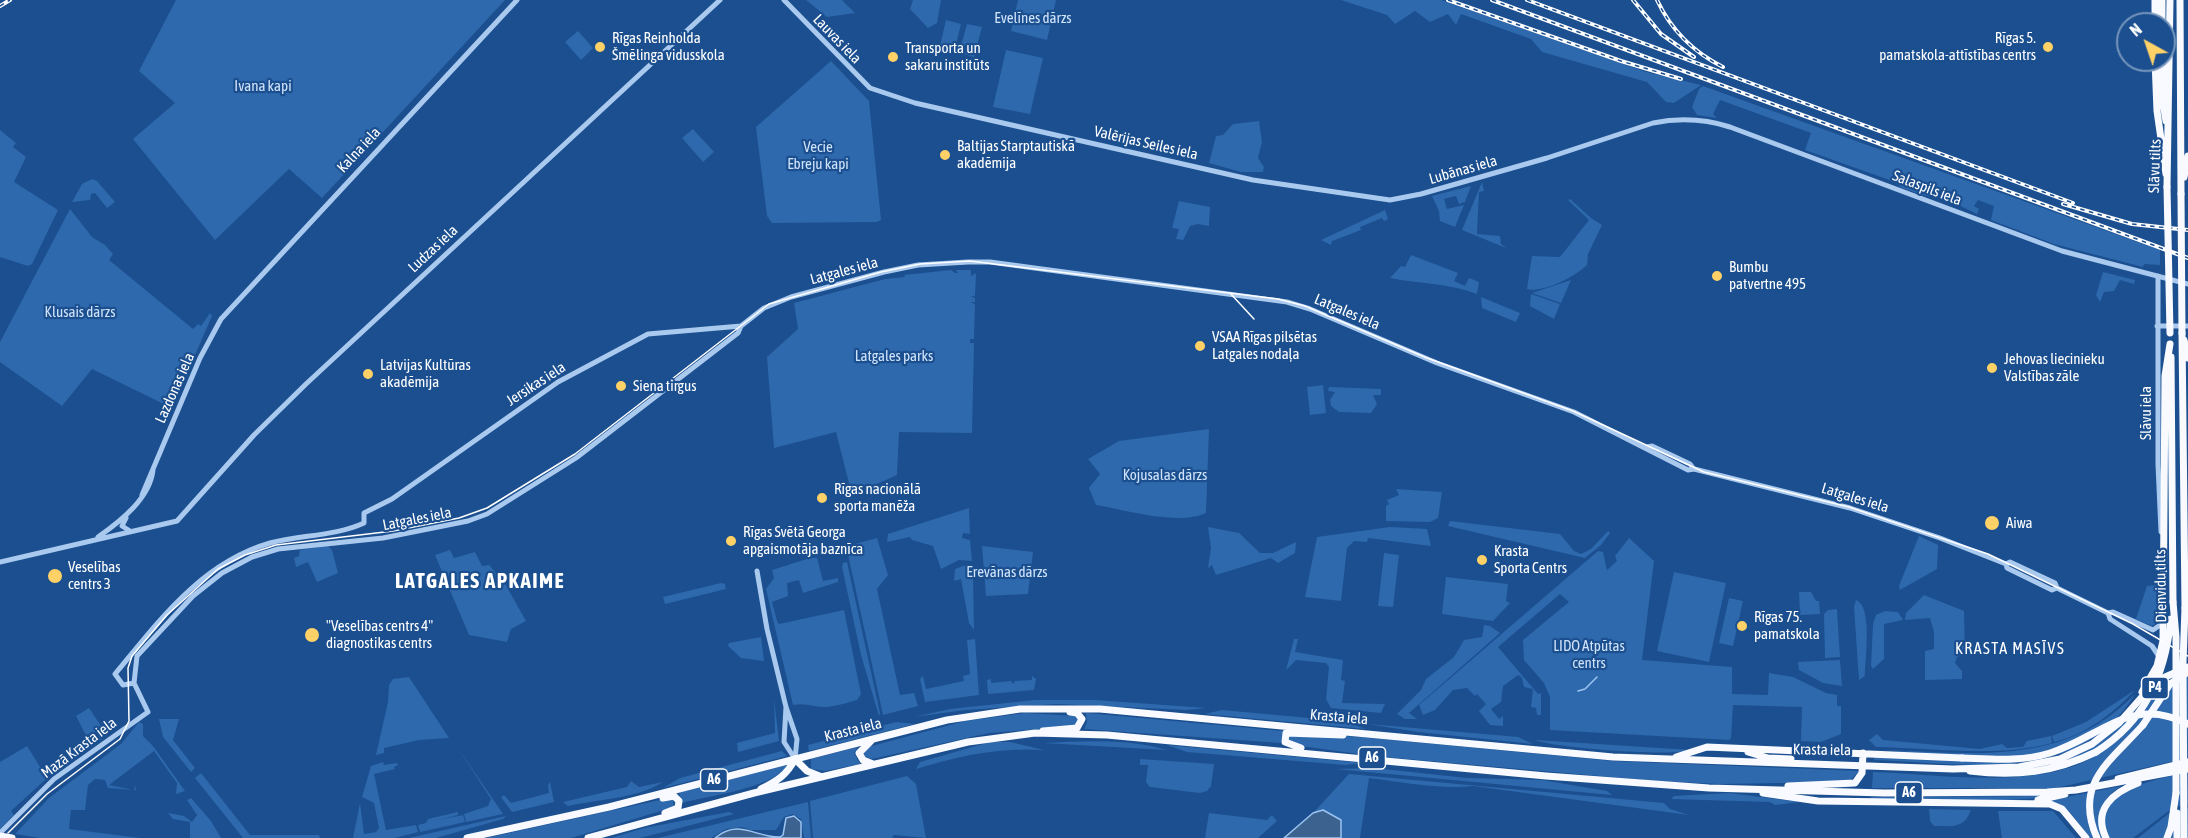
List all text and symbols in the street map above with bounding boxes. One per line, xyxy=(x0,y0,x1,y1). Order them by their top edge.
park label: Evelīnes dārzs xyxy=(994,9,1072,27)
street label: Lauvas iela xyxy=(809,11,865,67)
north arrow xyxy=(2116,12,2176,72)
text: N xyxy=(2126,20,2145,40)
place label: Rīgas Reinholda Šmēlinga vidusskola xyxy=(612,29,725,64)
place label: Rīgas 5. pamatskola-attīstības centrs xyxy=(1879,29,2036,64)
place label: Transporta un sakaru institūts xyxy=(905,39,990,74)
marker: Rīgas Reinholda Šmēlinga vidusskola xyxy=(593,40,607,54)
marker: Rīgas 5. pamatskola-attīstības centrs xyxy=(2041,40,2055,54)
marker: Transporta un sakaru institūts xyxy=(886,50,900,64)
park label: Ivana kapi xyxy=(234,77,292,95)
street label: Valērijas Seiles iela xyxy=(1092,122,1200,164)
street label: Kalna iela xyxy=(333,124,385,176)
place label: Baltijas Starptautiskā akadēmija xyxy=(957,137,1075,172)
park label: Vecie Ebreju kapi xyxy=(787,138,849,173)
street label: Slāvu tilts xyxy=(2145,139,2165,193)
marker: Baltijas Starptautiskā akadēmija xyxy=(938,148,952,162)
street label: Lubānas iela xyxy=(1427,152,1499,188)
street label: Salaspils iela xyxy=(1890,167,1964,209)
street label: Ludzas iela xyxy=(405,222,461,276)
street label: Latgales iela xyxy=(808,253,880,289)
place label: Bumbu patvertne 495 xyxy=(1729,258,1806,293)
marker: Bumbu patvertne 495 xyxy=(1710,269,1724,283)
street label: Latgales iela xyxy=(1312,290,1382,334)
park label: Klusais dārzs xyxy=(45,303,115,321)
place label: VSAA Rīgas pilsētas Latgales nodaļa xyxy=(1212,328,1317,363)
marker: VSAA Rīgas pilsētas Latgales nodaļa xyxy=(1193,339,1207,353)
park label: Latgales parks xyxy=(855,347,933,365)
street label: Lazdonas iela xyxy=(152,350,198,426)
place label: Jehovas liecinieku Valstības zāle xyxy=(2004,350,2105,385)
place label: Latvijas Kultūras akadēmija xyxy=(380,356,471,391)
street label: Jersikas iela xyxy=(503,358,569,410)
marker: Jehovas liecinieku Valstības zāle xyxy=(1985,361,1999,375)
marker: Latvijas Kultūras akadēmija xyxy=(361,367,375,381)
place label: Siena tirgus xyxy=(633,377,697,395)
marker: Siena tirgus xyxy=(614,379,628,393)
street label: Slāvu iela xyxy=(2137,386,2155,440)
park label: Kojusalas dārzs xyxy=(1123,466,1207,484)
street label: Latgales iela xyxy=(1819,479,1891,517)
place label: Rīgas nacionālā sporta manēža xyxy=(834,480,921,515)
marker: Rīgas nacionālā sporta manēža xyxy=(815,491,829,505)
street label: Latgales iela xyxy=(381,504,453,534)
marker: Aiwa xyxy=(1983,514,2001,532)
place label: Aiwa xyxy=(2006,514,2033,532)
place label: Rīgas Svētā Georga apgaismotāja baznīca xyxy=(743,523,863,558)
marker: Rīgas Svētā Georga apgaismotāja baznīca xyxy=(724,534,738,548)
place label: Krasta Sporta Centrs xyxy=(1494,542,1567,577)
street label: Dienvidu tilts xyxy=(2151,549,2171,623)
marker: Krasta Sporta Centrs xyxy=(1475,553,1489,567)
place label: Veselības centrs 3 xyxy=(68,558,121,593)
park label: Erevānas dārzs xyxy=(966,563,1048,581)
marker: Veselības centrs 3 xyxy=(46,567,64,585)
district label: LATGALES APKAIME xyxy=(395,568,565,594)
place label: Rīgas 75. pamatskola xyxy=(1754,608,1820,643)
place label: "Veselības centrs 4" diagnostikas centrs xyxy=(326,617,433,652)
marker: Rīgas 75. pamatskola xyxy=(1735,619,1749,633)
marker: "Veselības centrs 4" diagnostikas centrs xyxy=(303,626,321,644)
park label: LIDO Atpūtas centrs xyxy=(1553,637,1625,672)
district label: KRASTA MASĪVS xyxy=(1955,639,2065,659)
road number: P4 xyxy=(2142,677,2168,699)
street label: Krasta iela xyxy=(1309,705,1369,729)
street label: Mazā Krasta iela xyxy=(38,714,120,782)
street label: Krasta iela xyxy=(823,714,883,746)
street label: Krasta iela xyxy=(1793,740,1851,760)
road number: A6 xyxy=(1358,747,1386,769)
road number: A6 xyxy=(700,769,728,791)
road number: A6 xyxy=(1896,782,1922,804)

